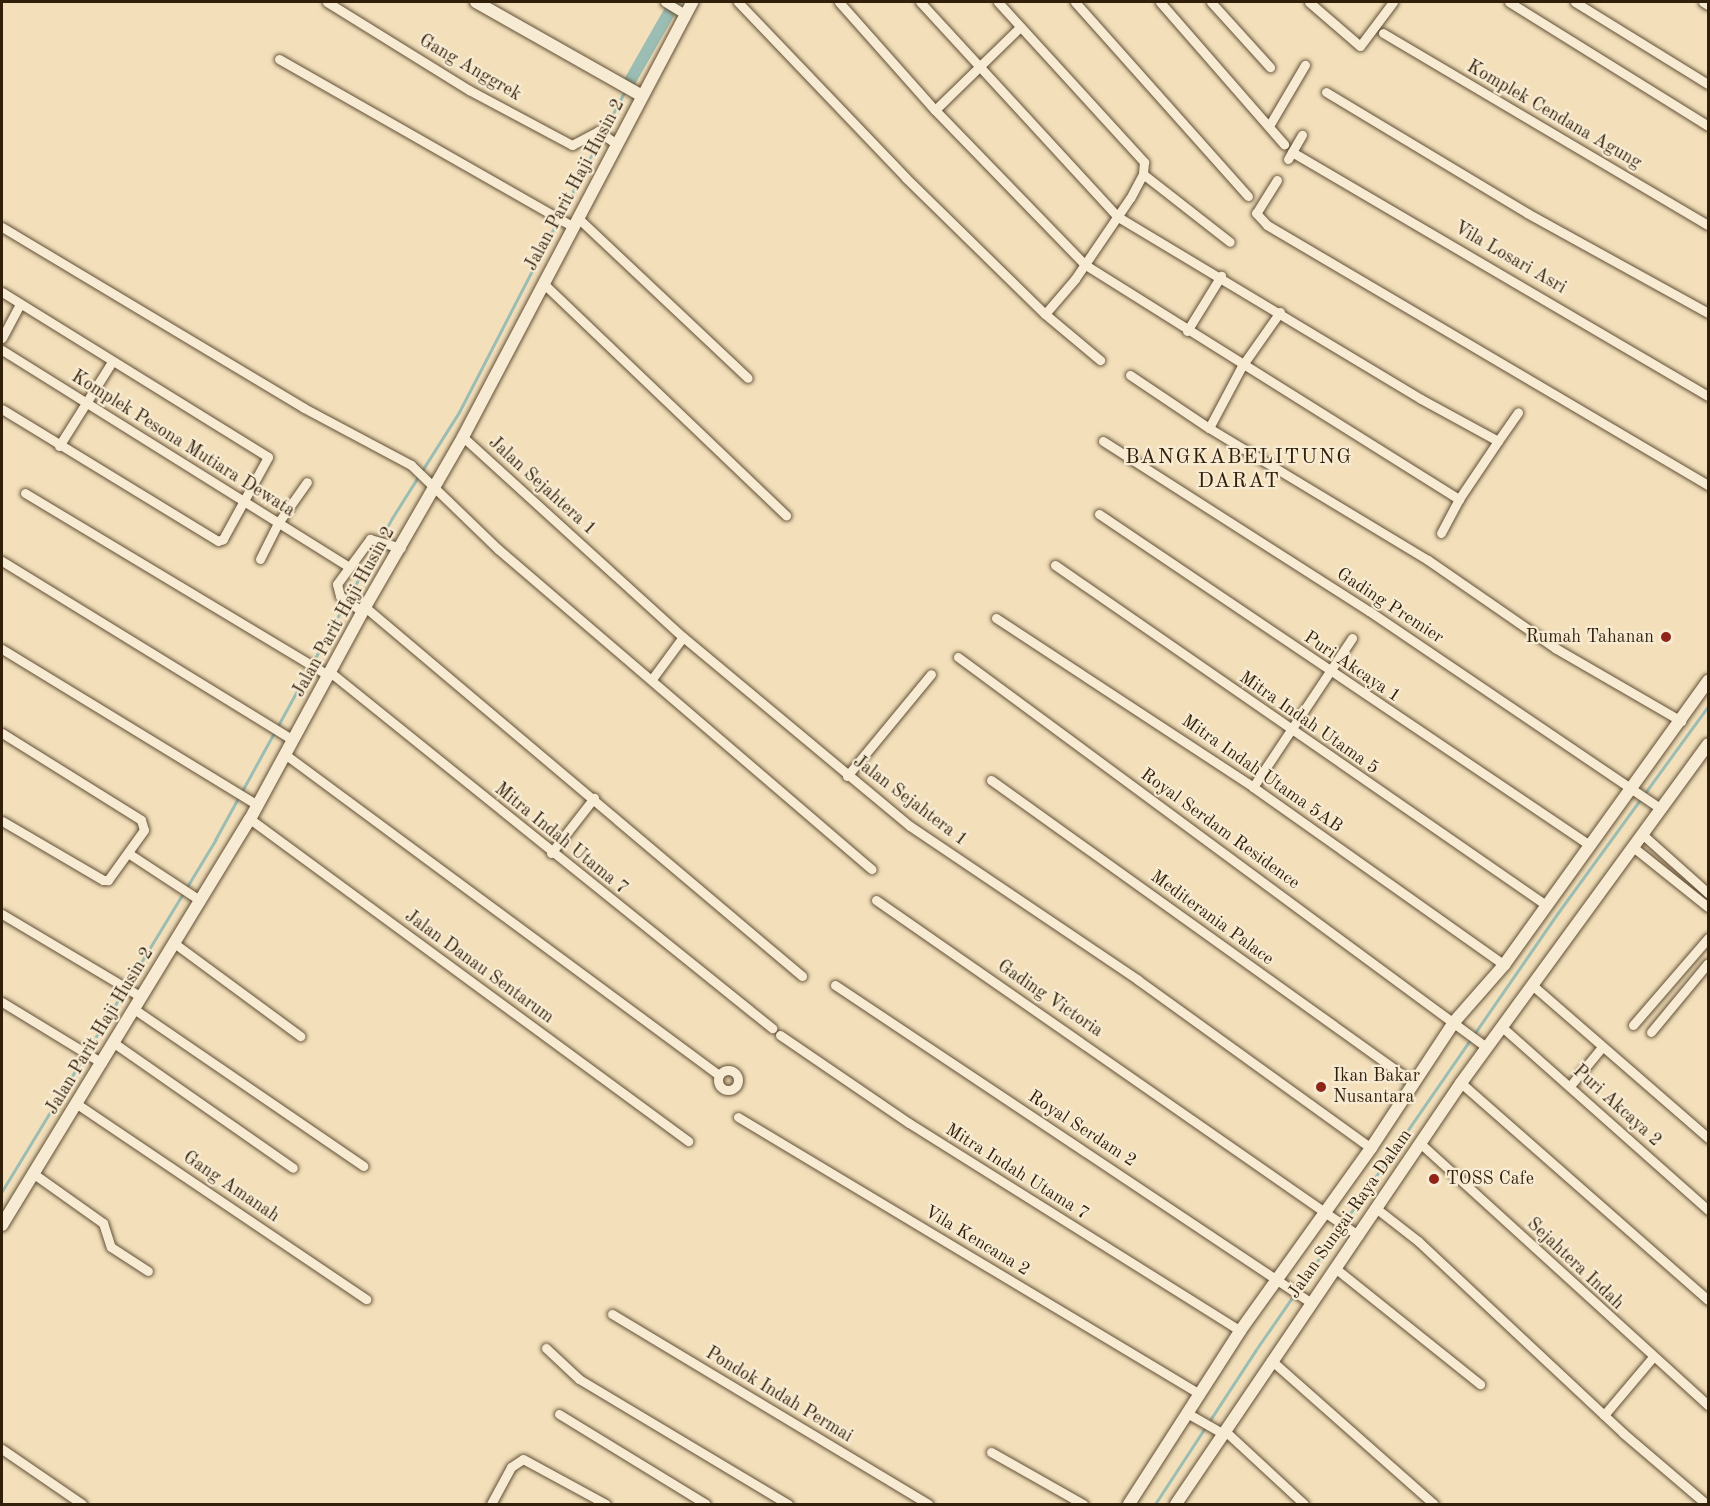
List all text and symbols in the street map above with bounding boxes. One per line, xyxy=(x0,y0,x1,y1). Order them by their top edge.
street label: Gang Anggrek xyxy=(415,30,525,106)
street label: Komplek Cendana Agung xyxy=(1463,56,1645,174)
street label: Jalan Parit Haji Husin 2 xyxy=(521,95,629,275)
street label: Vila Losari Asri xyxy=(1450,217,1570,299)
street label: Komplek Pesona Mutiara Dewata xyxy=(67,366,299,522)
street label: Jalan Sejahtera 1 xyxy=(484,432,600,540)
district label: BANGKABELITUNG DARAT xyxy=(1125,445,1353,495)
street label: Jalan Parit Haji Husin 2 xyxy=(288,523,400,701)
street label: Gading Premier xyxy=(1332,563,1448,649)
place label: Rumah Tahanan xyxy=(1526,626,1654,648)
street label: Puri Akcaya 1 xyxy=(1300,627,1404,707)
marker: Rumah Tahanan xyxy=(1659,630,1673,644)
street label: Mitra Indah Utama 5 xyxy=(1235,667,1383,779)
street label: Mitra Indah Utama 5AB xyxy=(1177,710,1347,838)
street label: Jalan Sejahtera 1 xyxy=(849,751,971,851)
street label: Royal Serdam Residence xyxy=(1136,764,1304,894)
street label: Mitra Indah Utama 7 xyxy=(490,779,632,899)
street label: Mediterania Palace xyxy=(1146,866,1278,970)
street label: Jalan Danau Sentarum xyxy=(400,906,558,1028)
street label: Jalan Parit Haji Husin 2 xyxy=(41,943,159,1119)
street label: Gading Victoria xyxy=(993,956,1107,1042)
street label: Puri Akcaya 2 xyxy=(1568,1060,1666,1152)
place label: Ikan Bakar Nusantara xyxy=(1333,1066,1420,1108)
marker: Ikan Bakar Nusantara xyxy=(1314,1080,1328,1094)
street label: Royal Serdam 2 xyxy=(1024,1086,1140,1172)
street label: Mitra Indah Utama 7 xyxy=(941,1119,1093,1225)
street label: Jalan Sungai Raya Dalam xyxy=(1283,1125,1417,1303)
street label: Gang Amanah xyxy=(179,1147,283,1227)
place label: TOSS Cafe xyxy=(1446,1168,1534,1190)
marker: TOSS Cafe xyxy=(1427,1172,1441,1186)
street label: Vila Kencana 2 xyxy=(920,1201,1034,1281)
street label: Sejahtera Indah xyxy=(1522,1214,1628,1314)
street label: Pondok Indah Permai xyxy=(702,1343,856,1447)

